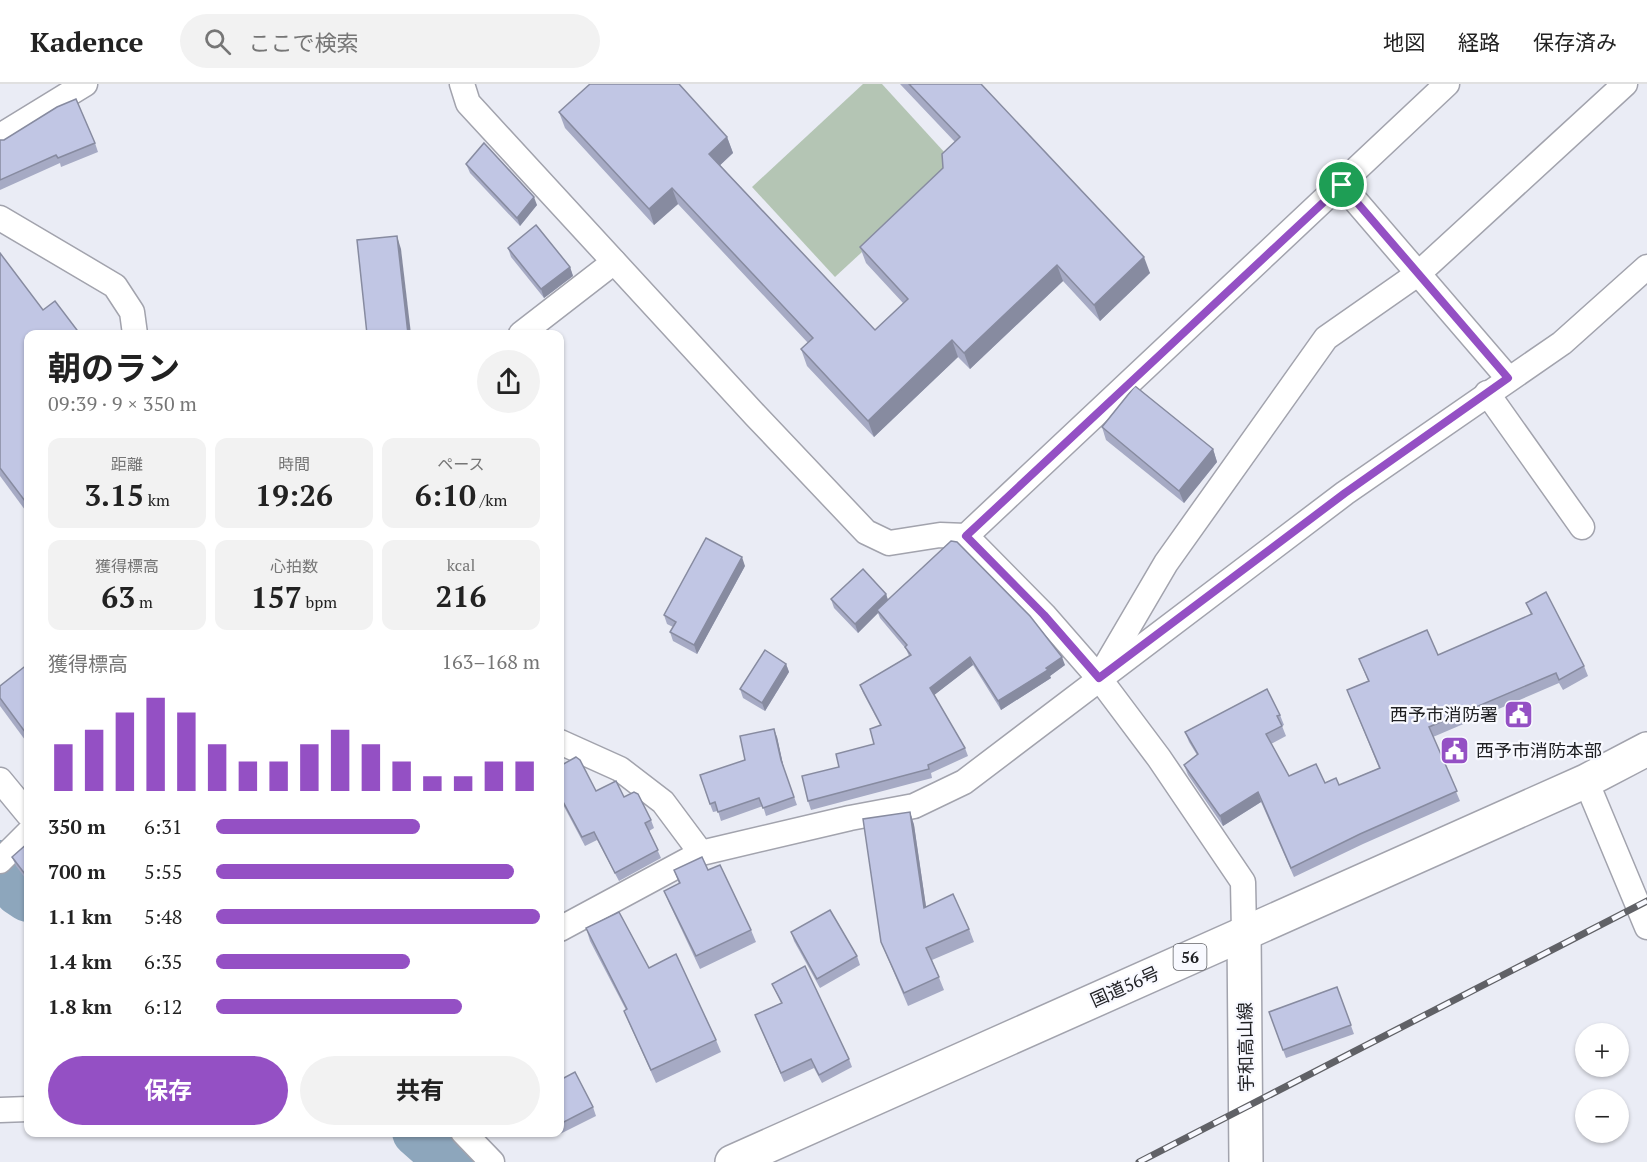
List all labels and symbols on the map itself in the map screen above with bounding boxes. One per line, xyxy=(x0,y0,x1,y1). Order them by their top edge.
pin xyxy=(1316,159,1367,210)
public building icon: 西予市消防署 xyxy=(1503,699,1535,731)
place label: 西予市消防署 xyxy=(1390,702,1498,726)
public building icon: 西予市消防本部 xyxy=(1439,735,1471,767)
place label: 西予市消防本部 xyxy=(1476,738,1602,762)
road number: 56 xyxy=(1174,944,1206,970)
street label: 国道56号 xyxy=(1086,960,1163,1012)
street label: 宇和高山線 xyxy=(1232,1002,1258,1092)

